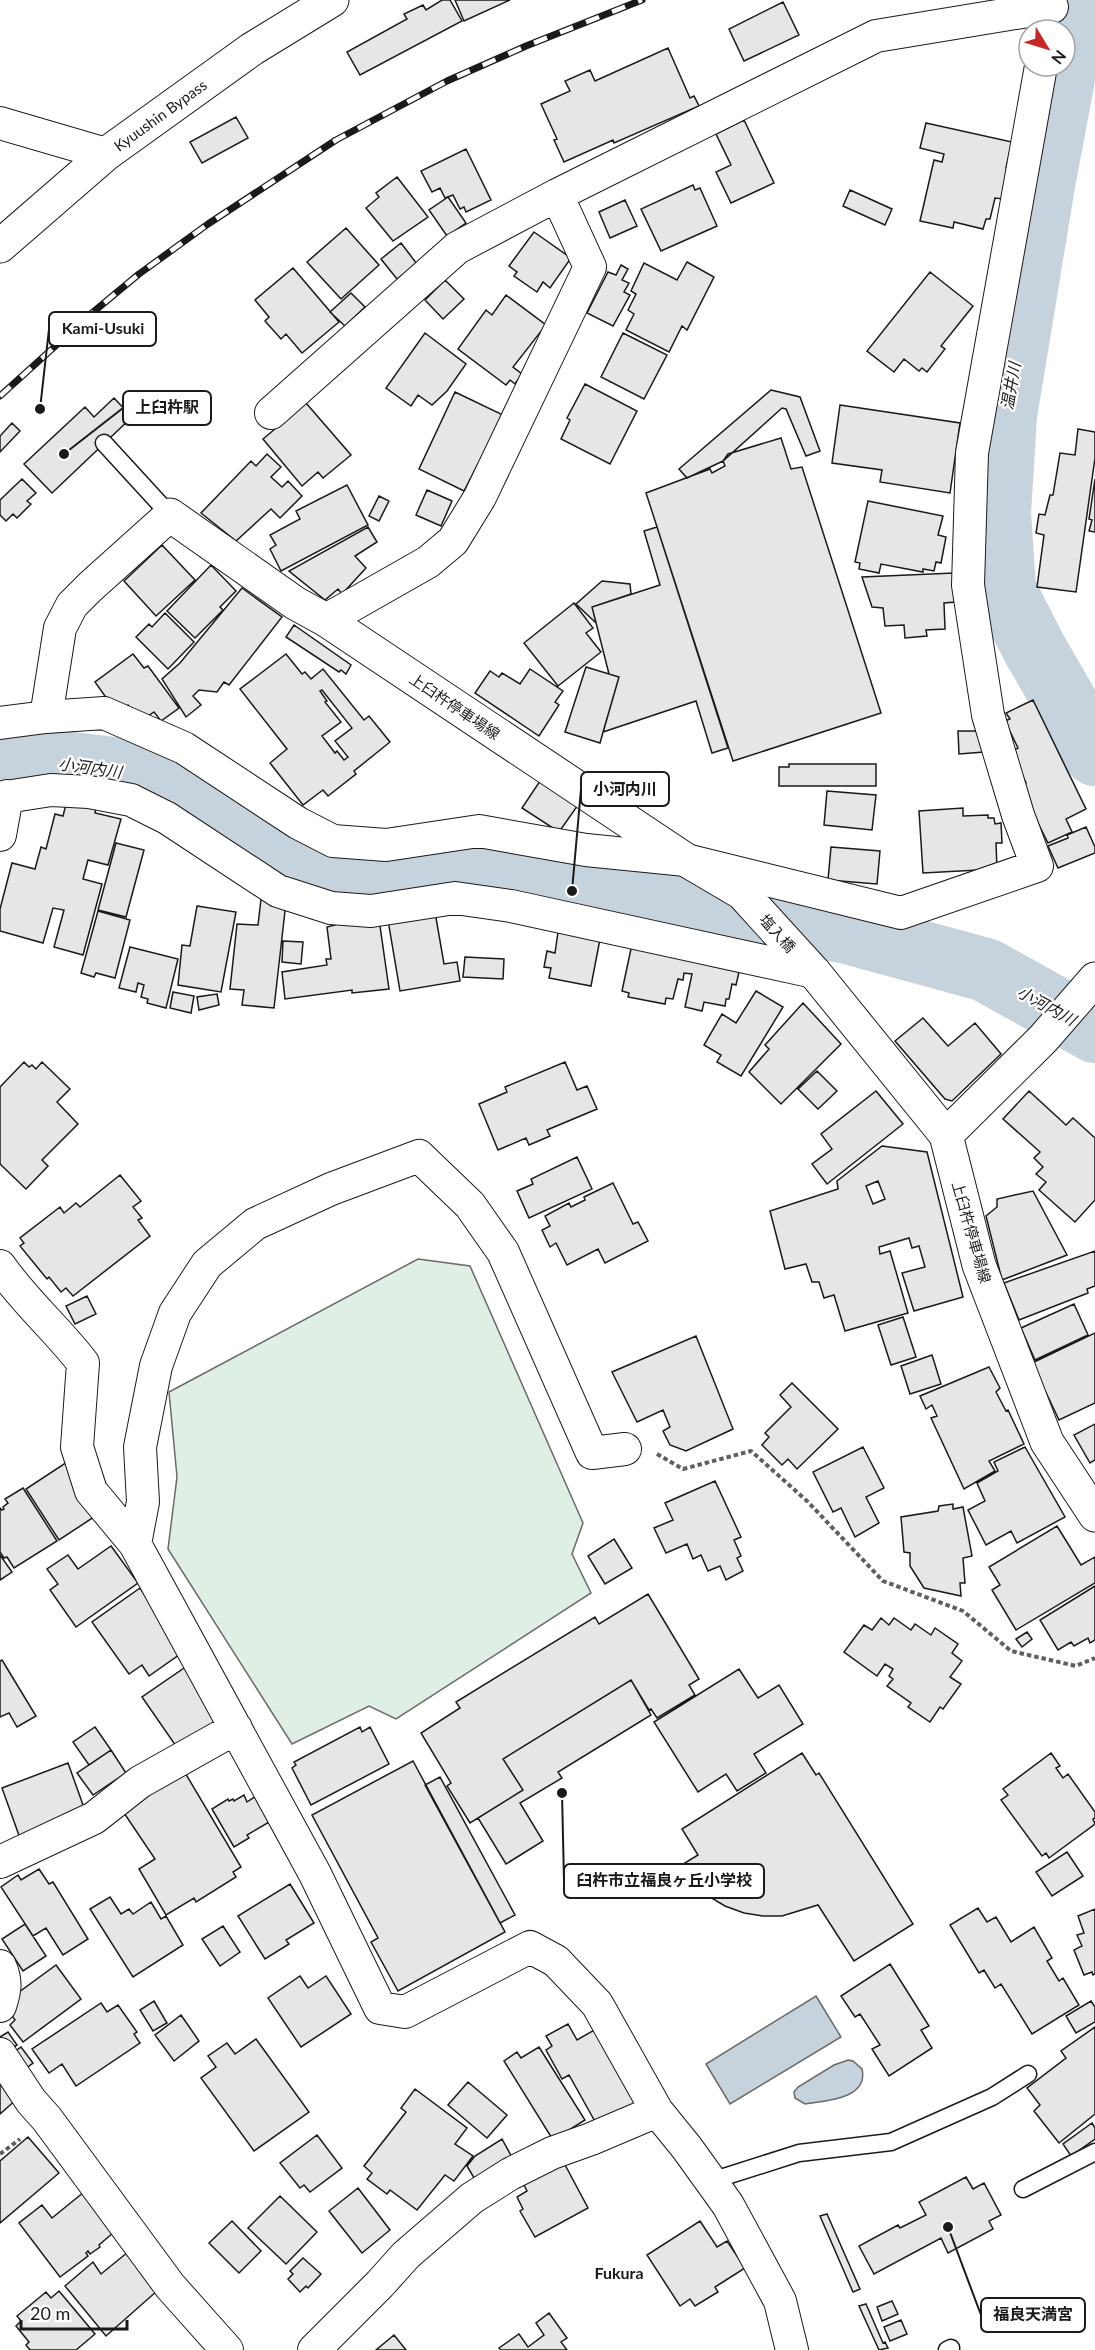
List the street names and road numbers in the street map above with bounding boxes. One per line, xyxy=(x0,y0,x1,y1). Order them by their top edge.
street label: Kyuushin Bypass xyxy=(110,75,210,155)
street label: 上臼杵停車場線 xyxy=(406,669,504,743)
street label: 塩入橋 xyxy=(756,910,800,956)
street label: 上臼杵停車場線 xyxy=(949,1179,995,1285)

